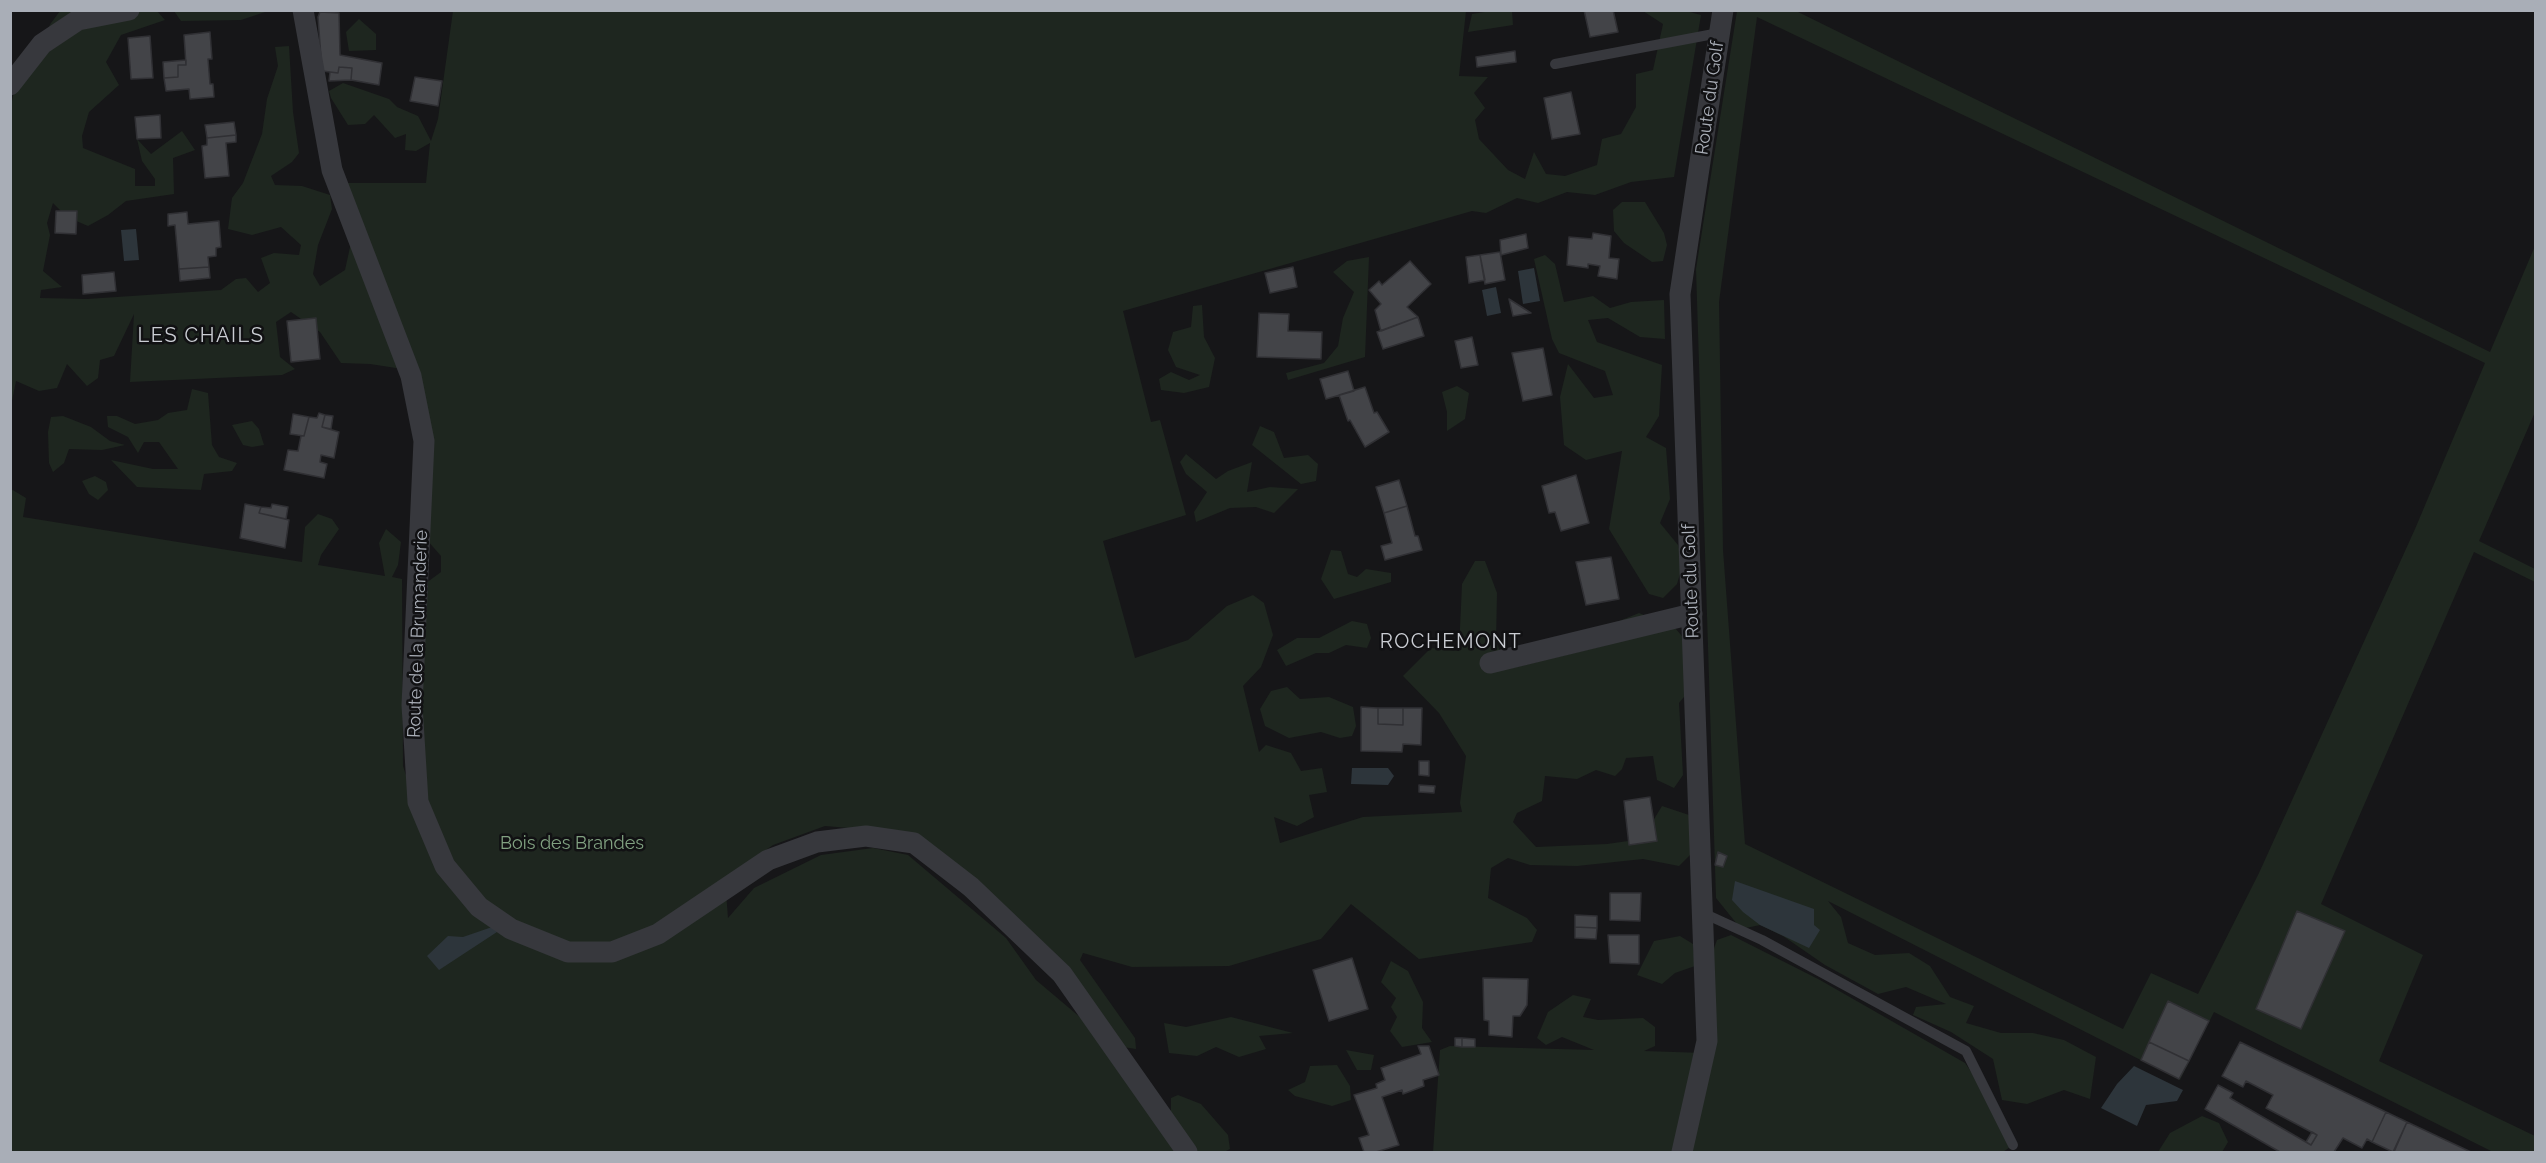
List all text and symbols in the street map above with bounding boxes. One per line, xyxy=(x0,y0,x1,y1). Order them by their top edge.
street label: Route du Golf xyxy=(1691,40,1729,156)
district label: LES CHAILS xyxy=(138,324,264,348)
street label: Route du Golf xyxy=(1678,523,1704,639)
street label: Route de la Brumanderie xyxy=(404,530,432,738)
district label: ROCHEMONT xyxy=(1380,630,1522,654)
park label: Bois des Brandes xyxy=(500,833,644,855)

